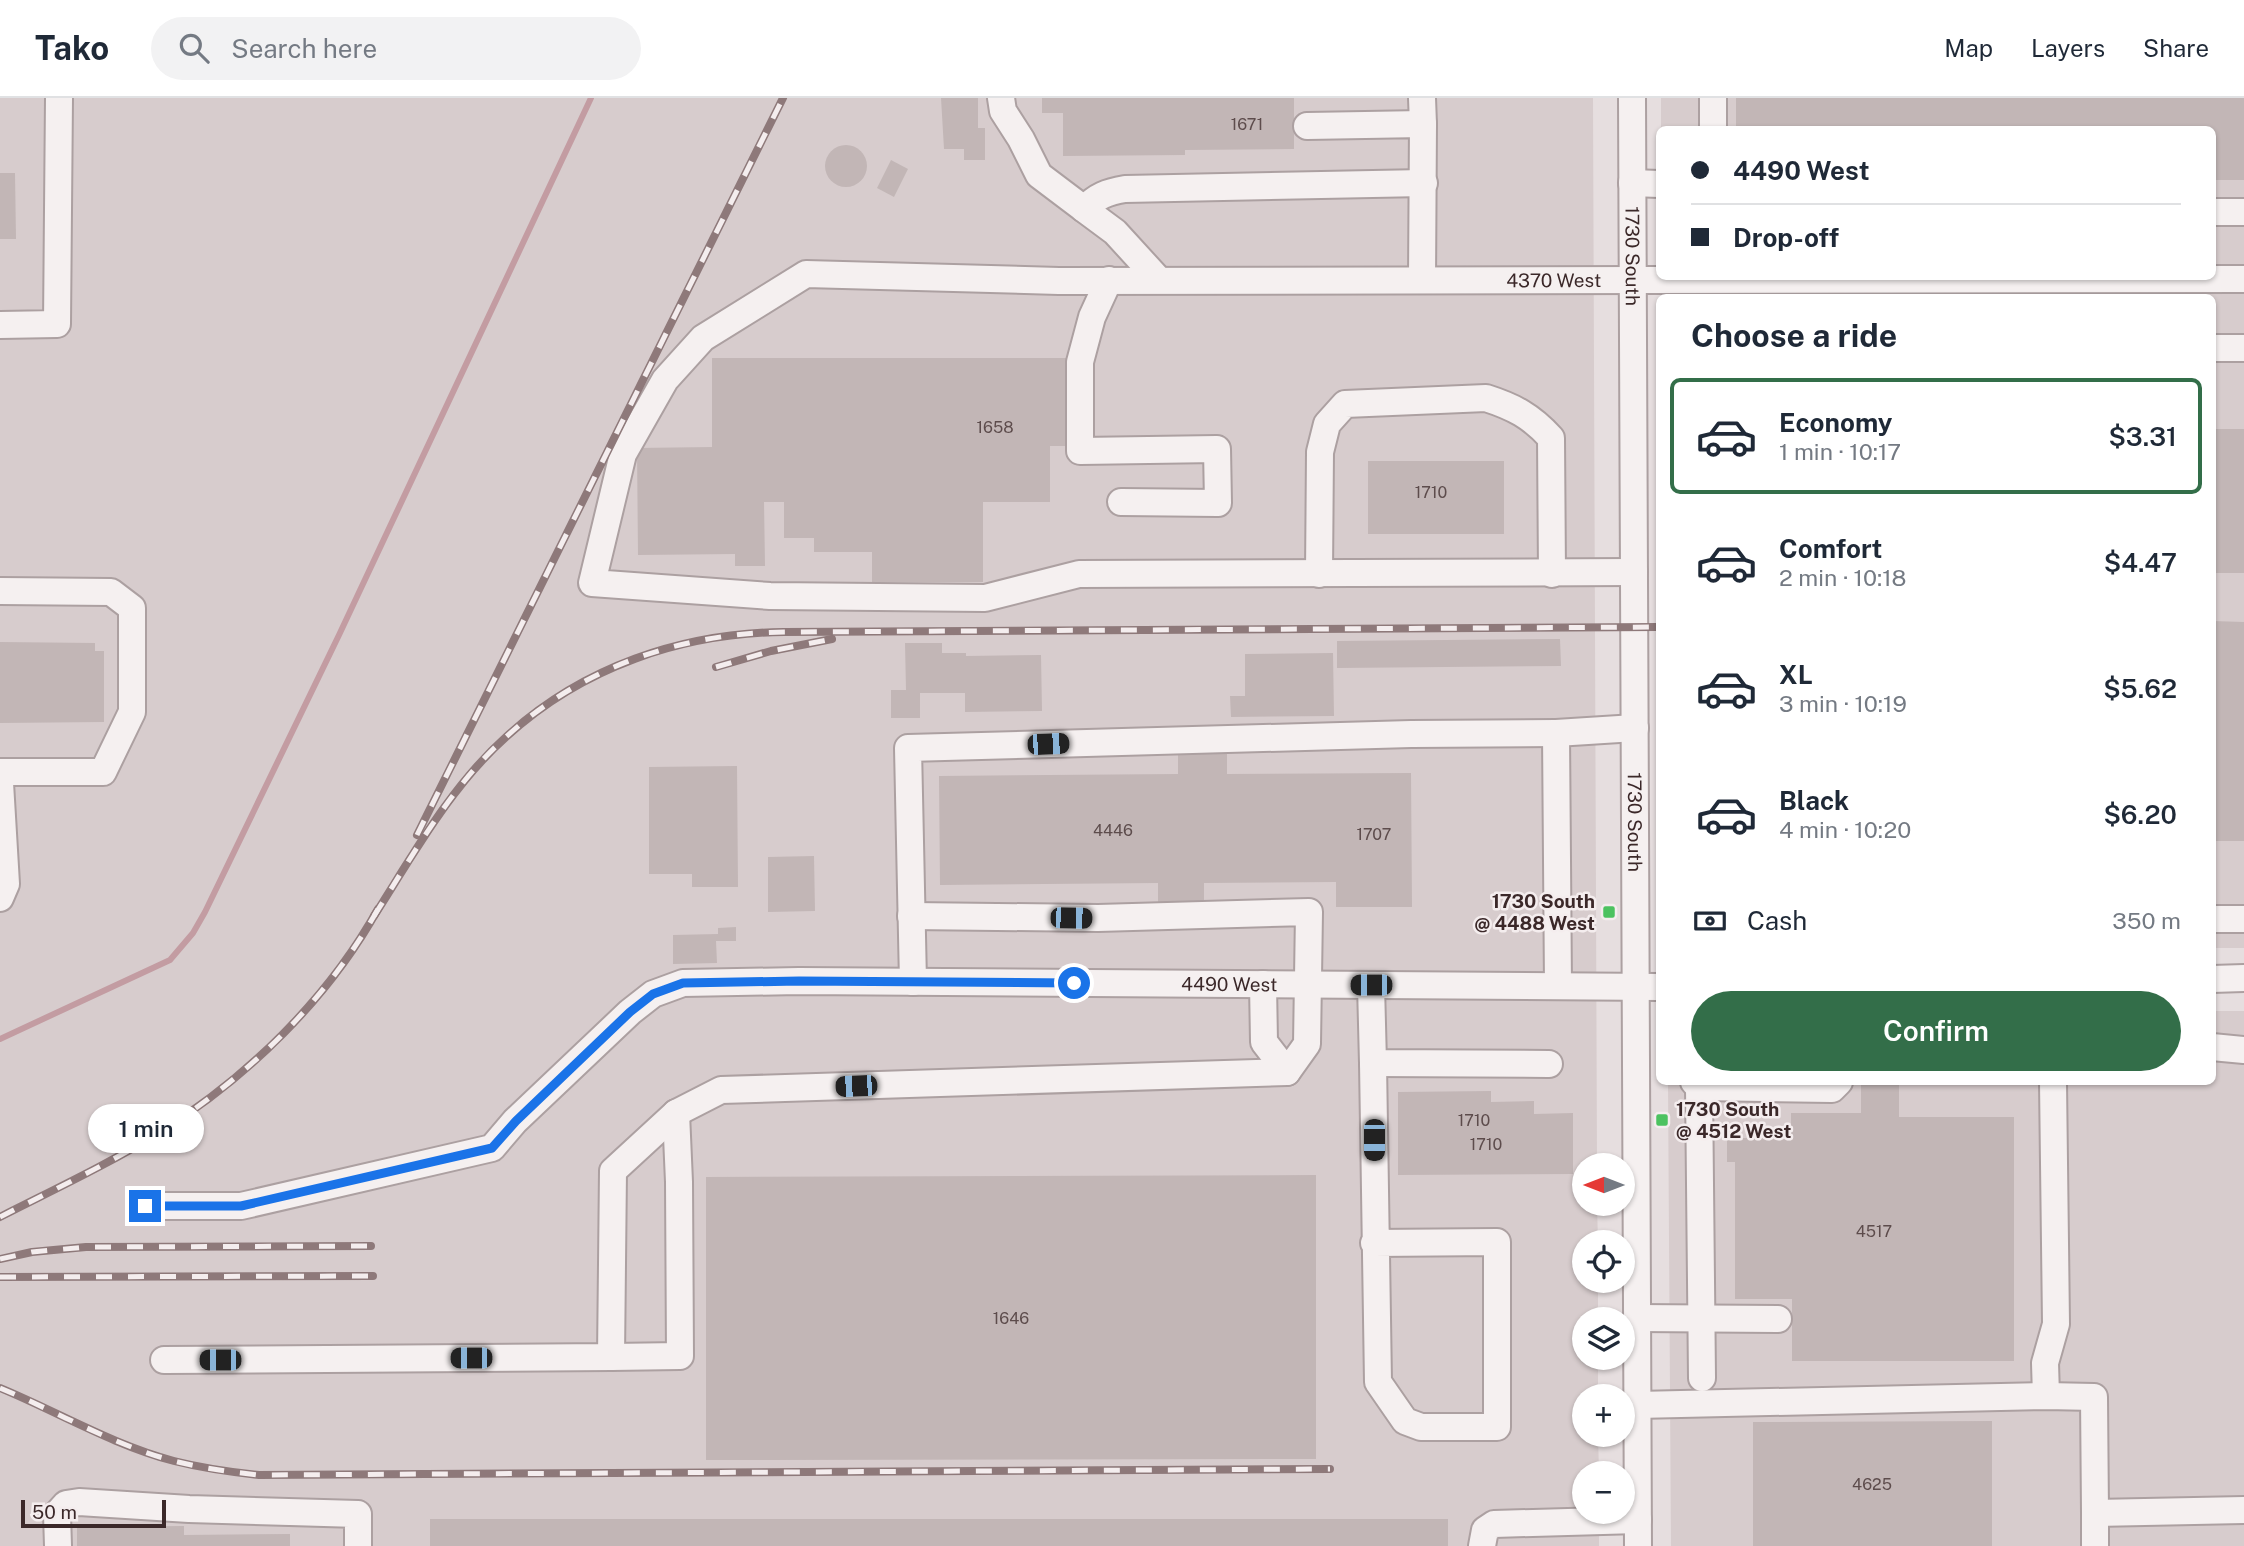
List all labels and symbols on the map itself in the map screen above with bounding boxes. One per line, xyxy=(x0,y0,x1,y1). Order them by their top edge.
house number: 1671 xyxy=(1231,115,1263,134)
street label: 1730 South xyxy=(1621,206,1644,306)
street label: 4370 West xyxy=(1506,269,1601,291)
house number: 1658 xyxy=(976,418,1014,437)
house number: 1710 xyxy=(1415,483,1448,502)
car xyxy=(1027,733,1070,755)
street label: 1730 South xyxy=(1624,772,1646,872)
house number: 4446 xyxy=(1093,821,1133,840)
house number: 1707 xyxy=(1357,825,1391,844)
place label: 1730 South @ 4488 West xyxy=(1475,890,1595,934)
marker: 1730 South @ 4488 West xyxy=(1601,904,1617,920)
car xyxy=(1050,907,1093,929)
route start xyxy=(1058,967,1090,999)
street label: 4490 West xyxy=(1181,973,1277,995)
car xyxy=(1351,975,1393,996)
car xyxy=(835,1075,878,1097)
place label: 1730 South @ 4512 West xyxy=(1676,1098,1791,1142)
callout: 1 min xyxy=(87,1104,203,1154)
house number: 1710 xyxy=(1458,1111,1491,1130)
marker: 1730 South @ 4512 West xyxy=(1654,1112,1670,1128)
car xyxy=(1364,1119,1385,1161)
house number: 1710 xyxy=(1470,1135,1503,1154)
north arrow xyxy=(1572,1153,1634,1216)
route end xyxy=(129,1190,161,1222)
house number: 4517 xyxy=(1856,1222,1892,1241)
house number: 1646 xyxy=(993,1309,1029,1328)
car xyxy=(451,1348,493,1369)
car xyxy=(200,1350,242,1371)
house number: 4625 xyxy=(1852,1475,1892,1494)
scale bar xyxy=(21,1497,166,1529)

